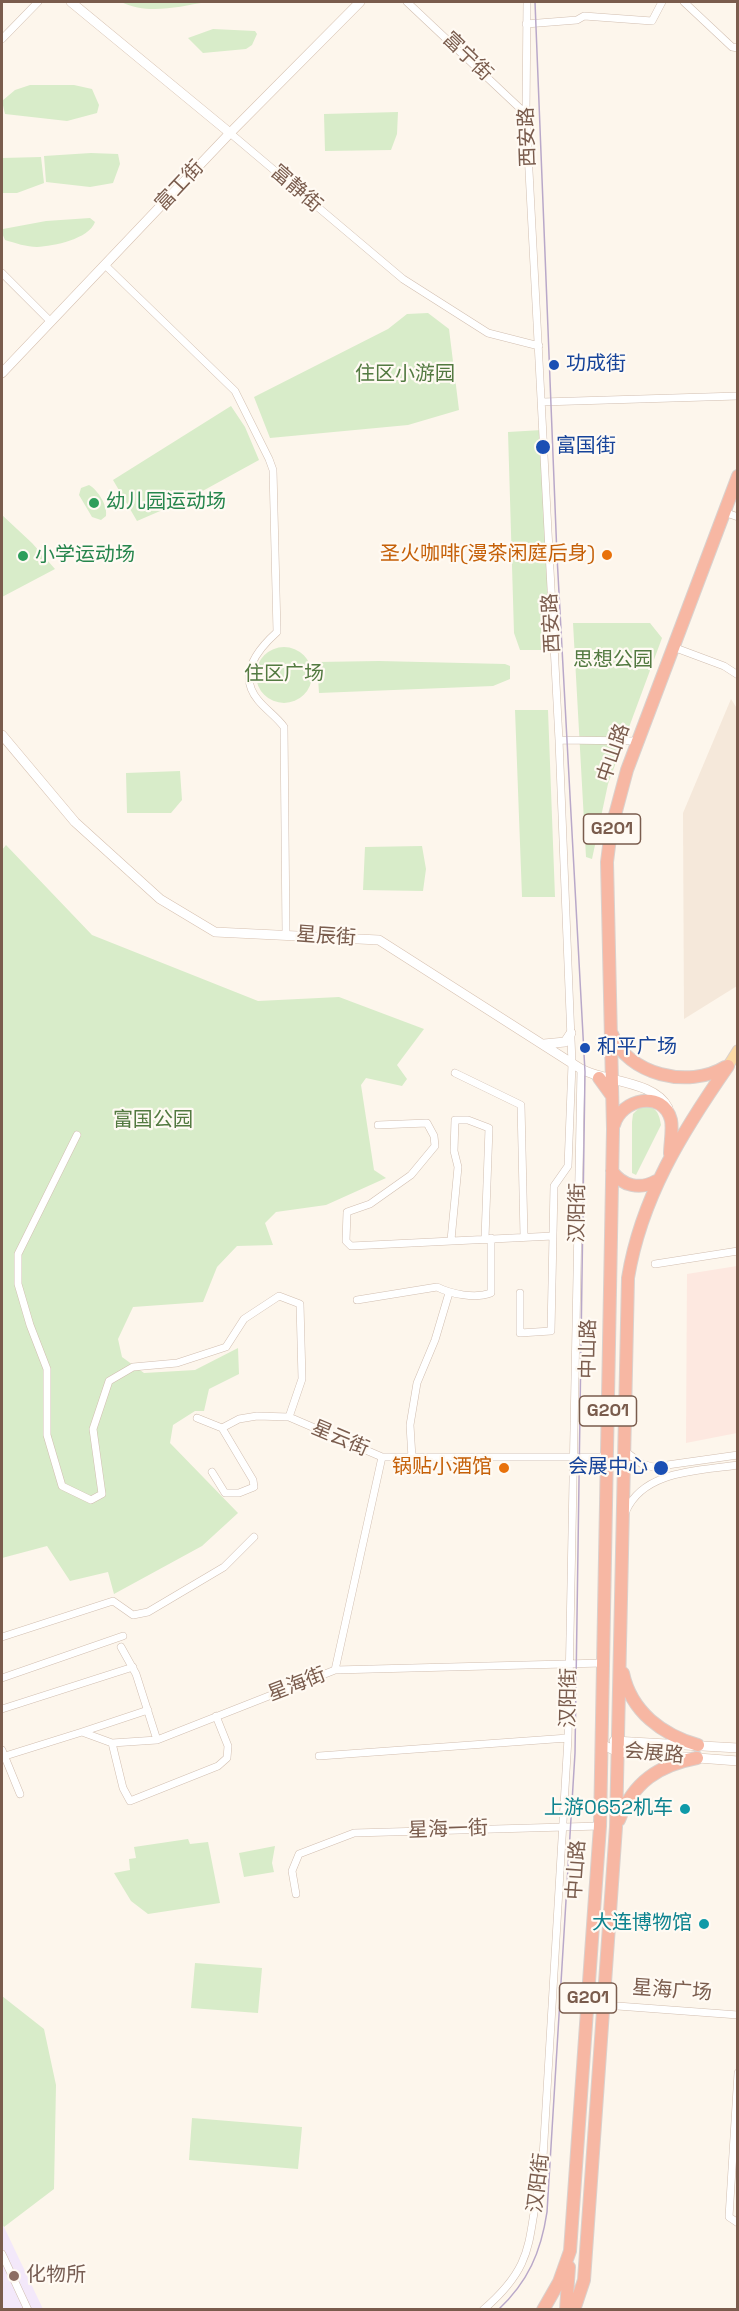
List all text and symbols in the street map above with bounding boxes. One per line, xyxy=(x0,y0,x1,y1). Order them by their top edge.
street label: 富宁街 xyxy=(437,28,497,86)
street label: 西安路 xyxy=(515,107,541,167)
street label: 富工街 xyxy=(151,156,209,216)
street label: 富静街 xyxy=(265,160,327,218)
place label: 功成街 xyxy=(566,353,626,377)
marker: 功成街 xyxy=(547,358,561,372)
park label: 住区小游园 xyxy=(355,363,455,387)
place label: 富国街 xyxy=(556,435,616,459)
marker: 富国街 xyxy=(534,438,552,456)
place label: 幼儿园运动场 xyxy=(106,491,226,515)
marker: 幼儿园运动场 xyxy=(87,496,101,510)
place label: 圣火咖啡(漫茶闲庭后身) xyxy=(380,543,595,567)
place label: 小学运动场 xyxy=(35,544,135,568)
marker: 圣火咖啡(漫茶闲庭后身) xyxy=(600,548,614,562)
marker: 小学运动场 xyxy=(16,549,30,563)
street label: 西安路 xyxy=(538,592,566,654)
park label: 思想公园 xyxy=(573,649,653,673)
park label: 住区广场 xyxy=(244,663,324,687)
street label: 中山路 xyxy=(593,721,635,785)
road number: G201 xyxy=(584,814,640,844)
street label: 星辰街 xyxy=(295,923,357,951)
place label: 和平广场 xyxy=(597,1036,677,1060)
marker: 和平广场 xyxy=(578,1041,592,1055)
park label: 富国公园 xyxy=(113,1109,193,1133)
street label: 汉阳街 xyxy=(565,1183,591,1243)
street label: 中山路 xyxy=(576,1319,602,1379)
road number: G201 xyxy=(580,1396,636,1426)
street label: 星云街 xyxy=(308,1416,372,1462)
place label: 锅贴小酒馆 xyxy=(392,1456,492,1480)
place label: 会展中心 xyxy=(568,1456,648,1480)
marker: 会展中心 xyxy=(652,1459,670,1477)
marker: 锅贴小酒馆 xyxy=(497,1461,511,1475)
street label: 星海街 xyxy=(265,1663,329,1707)
street label: 汉阳街 xyxy=(556,1668,582,1728)
street label: 会展路 xyxy=(623,1739,685,1769)
place label: 上游0652机车 xyxy=(544,1797,673,1821)
marker: 上游0652机车 xyxy=(678,1802,692,1816)
street label: 星海一街 xyxy=(408,1817,488,1843)
street label: 中山路 xyxy=(563,1839,591,1901)
place label: 大连博物馆 xyxy=(592,1912,692,1936)
marker: 大连博物馆 xyxy=(697,1917,711,1931)
street label: 星海广场 xyxy=(631,1976,713,2006)
road number: G201 xyxy=(560,1983,616,2013)
street label: 汉阳街 xyxy=(523,2152,555,2214)
place label: 化物所 xyxy=(26,2264,86,2288)
marker: 化物所 xyxy=(7,2269,21,2283)

